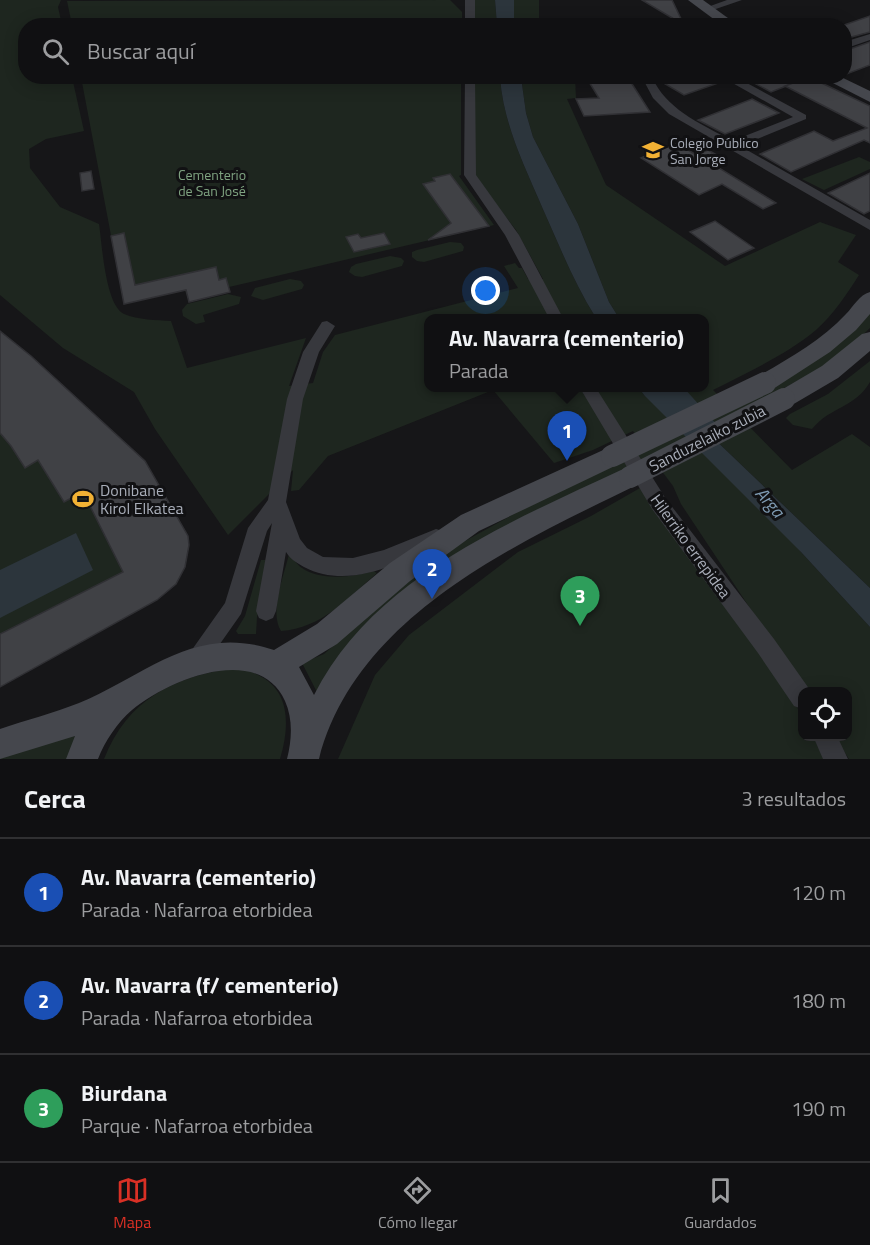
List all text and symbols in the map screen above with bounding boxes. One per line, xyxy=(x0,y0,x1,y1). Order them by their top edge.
search box xyxy=(18,18,852,84)
text: Buscar aquí xyxy=(87,34,195,68)
icon: search xyxy=(39,35,72,68)
place label: Colegio Público San Jorge xyxy=(670,132,759,169)
school or university icon: Colegio Público San Jorge xyxy=(641,138,665,162)
park label: Cementerio de San José xyxy=(178,164,246,201)
your location xyxy=(471,276,500,305)
popup xyxy=(424,314,709,392)
text: Av. Navarra (cementerio) xyxy=(449,321,684,355)
text: Parada xyxy=(449,355,508,386)
street label: Sanduzelaiko zubia xyxy=(645,398,769,478)
pin: 1 xyxy=(548,412,586,461)
place label: Donibane Kirol Elkatea xyxy=(100,478,184,520)
water label: Arga xyxy=(749,481,792,524)
sports icon: Donibane Kirol Elkatea xyxy=(71,487,95,511)
street label: Hilerriko errepidea xyxy=(645,489,737,603)
pin: 2 xyxy=(412,550,452,599)
pin: 3 xyxy=(560,576,600,626)
map controls xyxy=(798,687,852,741)
button: locate xyxy=(798,687,852,741)
text: Cerca xyxy=(24,779,86,818)
text: 3 resultados xyxy=(742,783,846,814)
text: Av. Navarra (cementerio) xyxy=(81,860,316,894)
text: 1 xyxy=(38,877,49,908)
text: 120 m xyxy=(791,877,846,908)
text: Parada · Nafarroa etorbidea xyxy=(81,894,312,925)
text: Av. Navarra (f/ cementerio) xyxy=(81,968,339,1002)
text: 2 xyxy=(38,985,49,1016)
text: 180 m xyxy=(791,985,846,1016)
text: Parada · Nafarroa etorbidea xyxy=(81,1002,312,1033)
text: Biurdana xyxy=(81,1076,167,1110)
text: 3 xyxy=(38,1093,49,1124)
text: 190 m xyxy=(791,1093,846,1124)
text: Parque · Nafarroa etorbidea xyxy=(81,1110,313,1141)
tab: Mapa xyxy=(113,1174,151,1234)
tab: Cómo llegar xyxy=(378,1174,457,1234)
tab: Guardados xyxy=(684,1174,757,1234)

